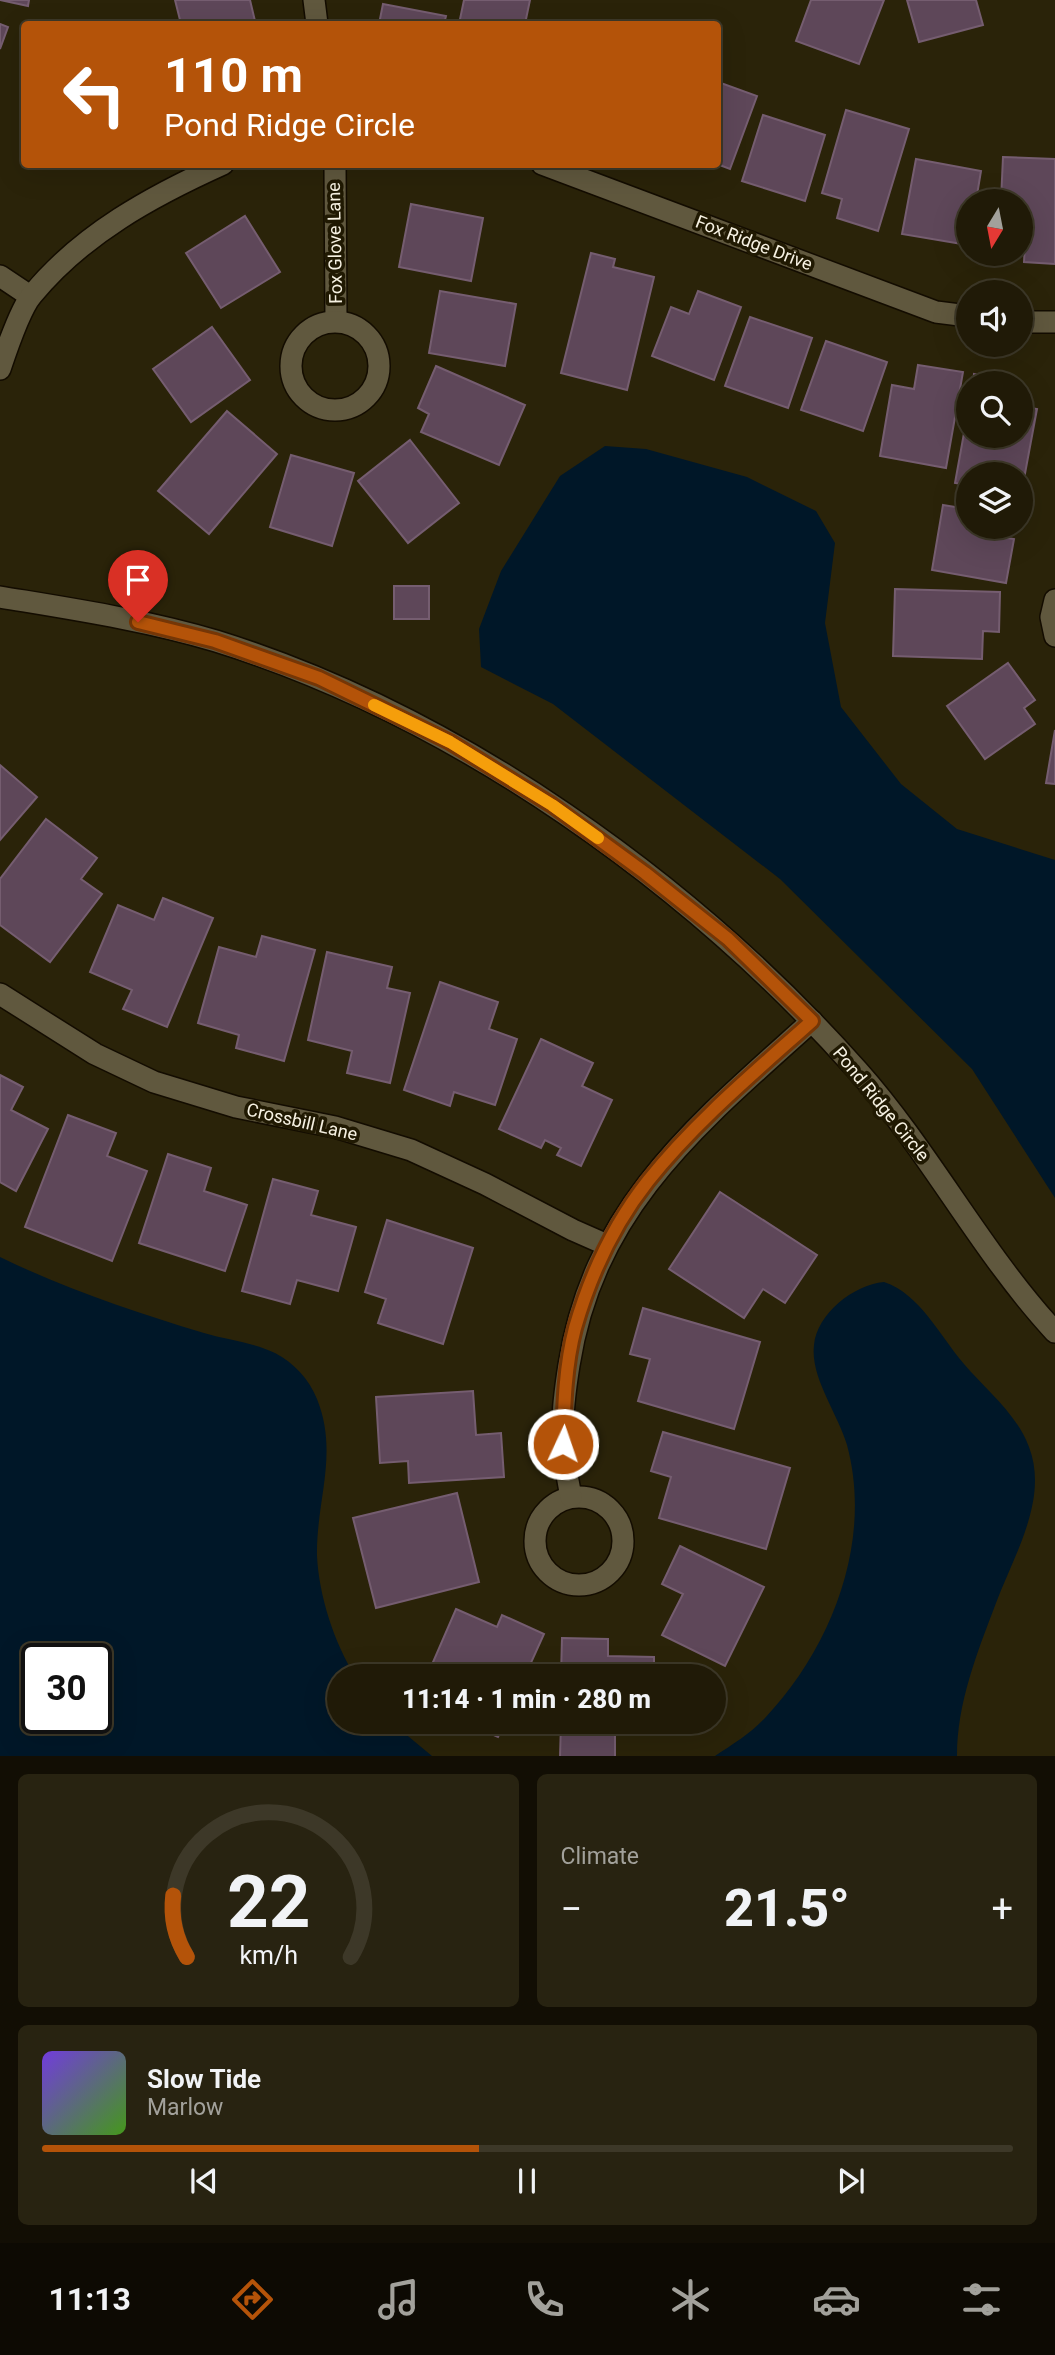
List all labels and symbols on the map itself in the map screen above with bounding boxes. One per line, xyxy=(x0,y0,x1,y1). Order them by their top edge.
street label: Fox Glove Lane xyxy=(323,182,346,304)
north arrow xyxy=(956,189,1032,266)
street label: Fox Ridge Drive xyxy=(693,211,816,274)
pin xyxy=(108,550,168,622)
street label: Pond Ridge Circle xyxy=(829,1042,934,1165)
street label: Crossbill Lane xyxy=(245,1099,360,1144)
position arrow xyxy=(526,1407,600,1481)
speed limit sign: 30 xyxy=(21,1643,112,1734)

